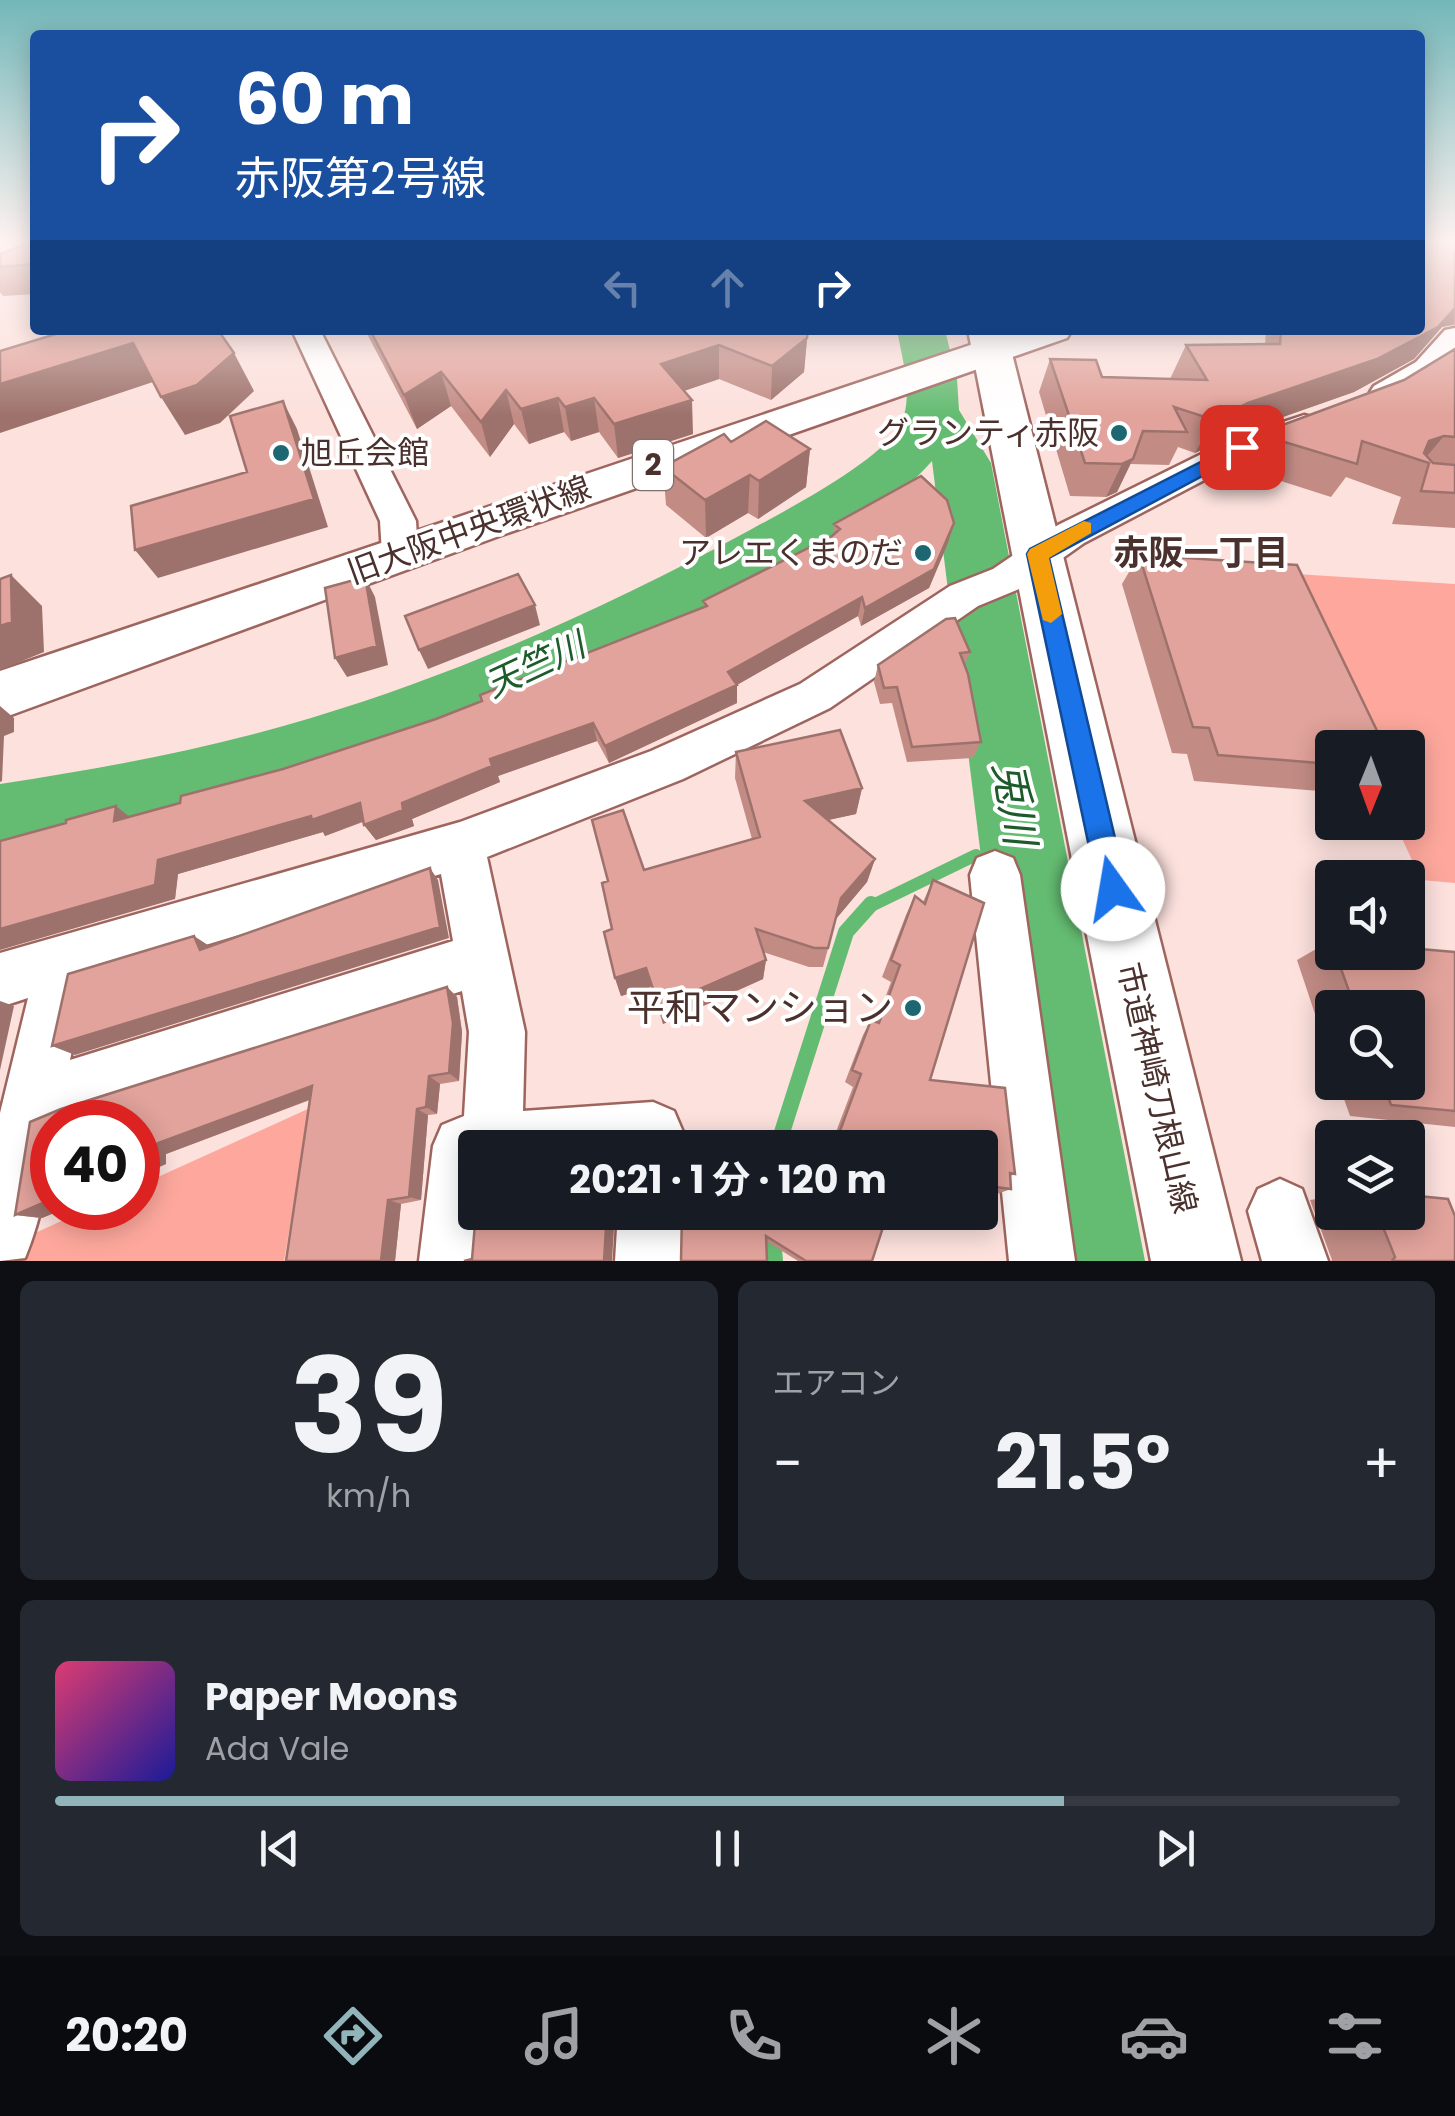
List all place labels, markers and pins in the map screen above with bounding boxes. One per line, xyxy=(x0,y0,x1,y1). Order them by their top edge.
pin xyxy=(1200,405,1285,490)
place label: グランティ赤阪 xyxy=(877,410,1099,455)
marker: グランティ赤阪 xyxy=(1108,422,1130,444)
place label: 旭丘会館 xyxy=(301,430,429,475)
marker: 旭丘会館 xyxy=(270,442,292,464)
place label: アレエくまのだ xyxy=(679,530,903,575)
marker: アレエくまのだ xyxy=(912,542,934,564)
place label: 平和マンション xyxy=(627,981,893,1034)
marker: 平和マンション xyxy=(902,997,924,1019)

